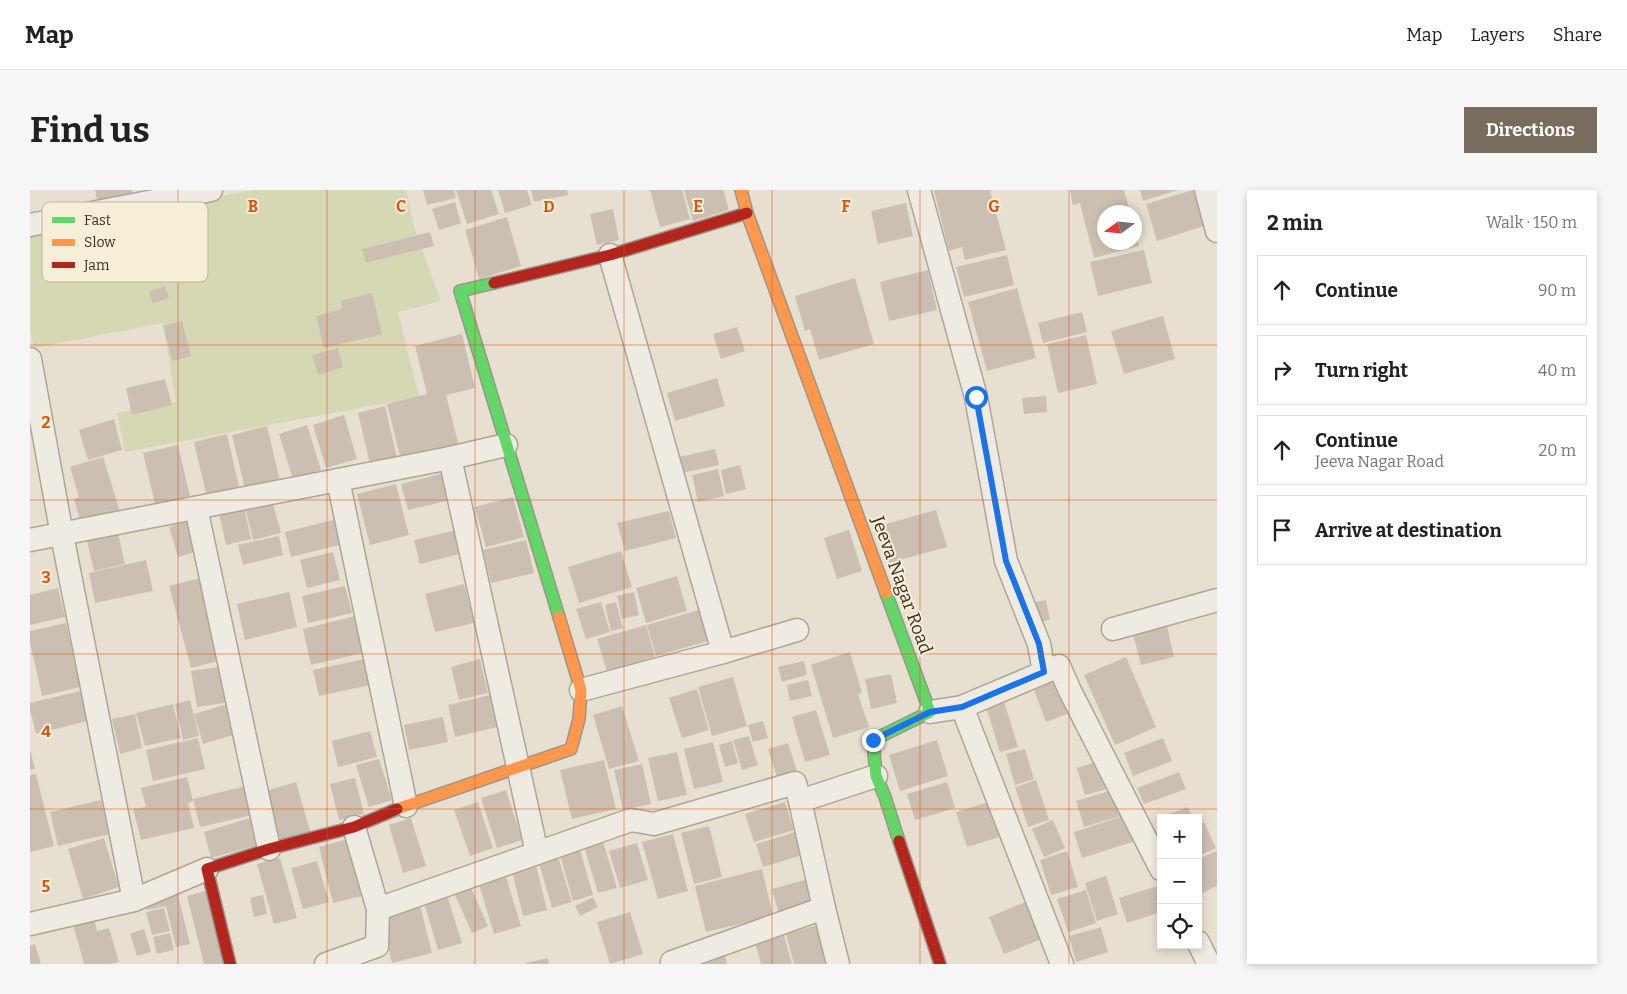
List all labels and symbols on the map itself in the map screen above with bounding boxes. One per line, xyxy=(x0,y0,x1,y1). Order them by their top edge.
text: B xyxy=(248,197,258,216)
text: C xyxy=(396,197,406,216)
text: D xyxy=(543,197,555,216)
text: E xyxy=(693,197,703,216)
text: F xyxy=(842,197,851,216)
text: G xyxy=(988,197,1000,216)
legend xyxy=(42,202,208,282)
north arrow xyxy=(1097,205,1142,250)
text: Fast xyxy=(84,212,111,229)
text: Slow xyxy=(84,234,116,251)
text: Jam xyxy=(83,257,110,274)
route start xyxy=(965,386,988,409)
text: 2 xyxy=(41,413,51,432)
street label: Jeeva Nagar Road xyxy=(867,512,937,657)
text: 3 xyxy=(41,568,51,587)
text: 4 xyxy=(41,722,51,741)
route end xyxy=(862,729,885,752)
text: 5 xyxy=(42,877,51,896)

